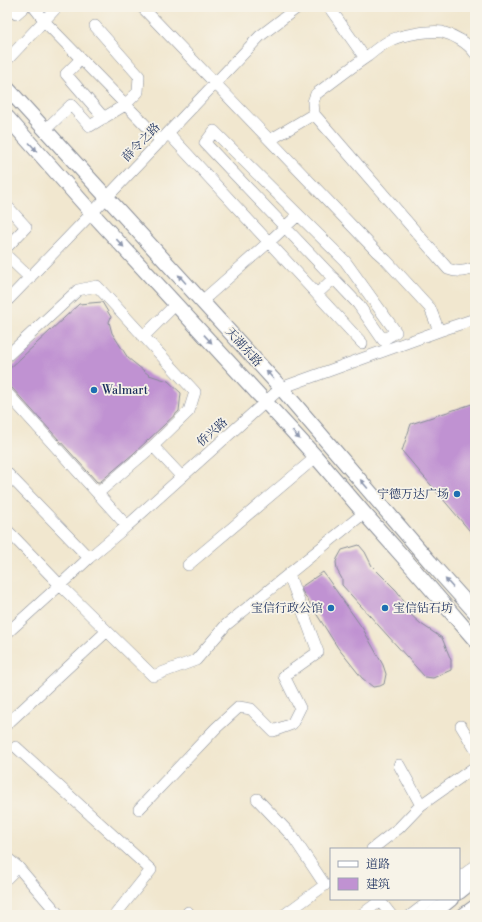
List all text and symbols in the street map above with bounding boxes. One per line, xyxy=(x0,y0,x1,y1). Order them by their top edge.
street label: 薛令之路 xyxy=(119,120,163,165)
one-way arrow xyxy=(28,142,37,151)
one-way arrow xyxy=(115,238,125,248)
one-way arrow xyxy=(178,275,187,284)
street label: 天湖东路 xyxy=(222,324,265,370)
one-way arrow xyxy=(203,334,212,343)
one-way arrow xyxy=(265,370,274,381)
place label: Walmart xyxy=(101,383,149,398)
marker: Walmart xyxy=(89,385,99,395)
street label: 侨兴路 xyxy=(194,415,231,450)
one-way arrow xyxy=(291,430,300,439)
one-way arrow xyxy=(360,480,369,489)
place label: 宁德万达广场 xyxy=(377,487,449,502)
marker: 宁德万达广场 xyxy=(452,489,462,499)
one-way arrow xyxy=(445,578,454,587)
place label: 宝信行政公馆 xyxy=(251,601,323,616)
place label: 宝信钻石坊 xyxy=(393,601,453,616)
marker: 宝信行政公馆 xyxy=(326,603,336,613)
marker: 宝信钻石坊 xyxy=(380,603,390,613)
legend xyxy=(330,848,460,900)
text: 道路 xyxy=(366,857,390,872)
text: 建筑 xyxy=(366,877,390,892)

